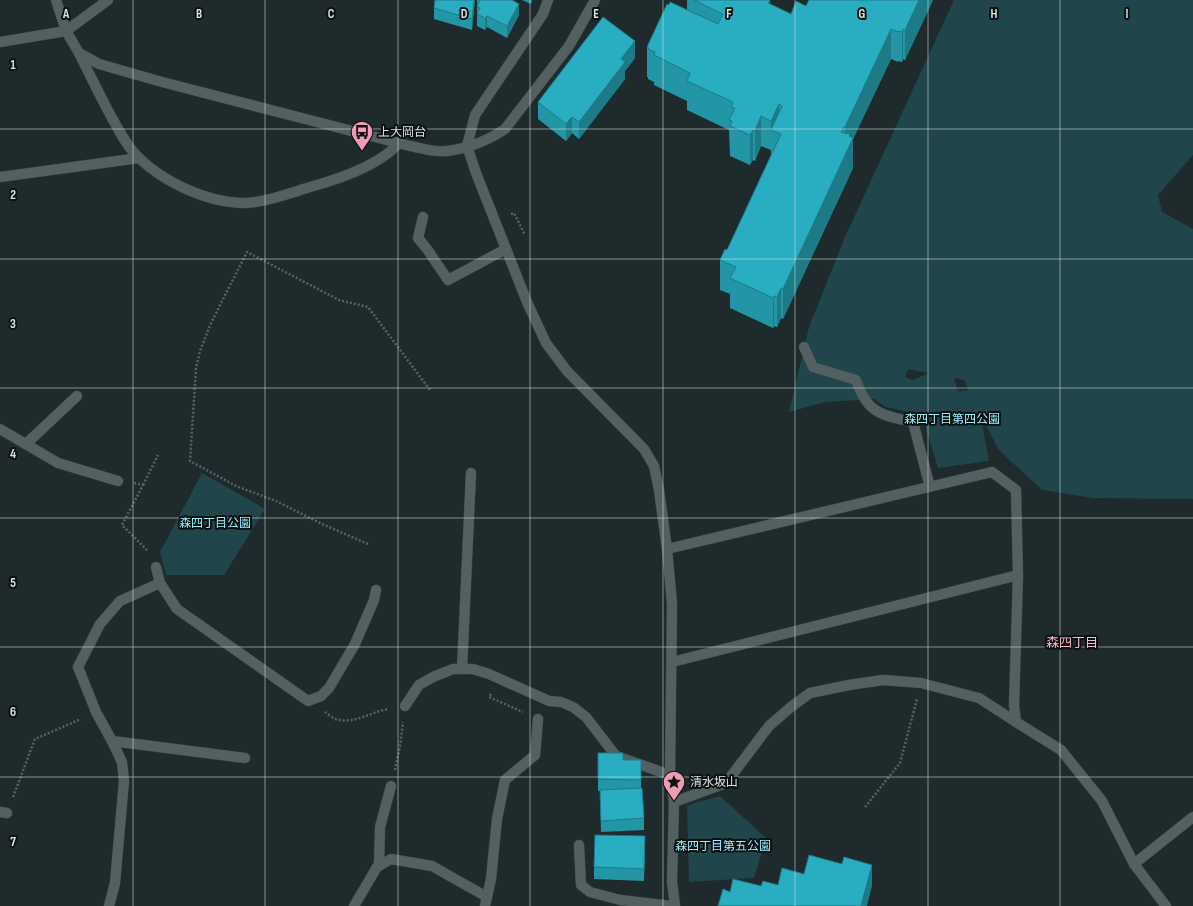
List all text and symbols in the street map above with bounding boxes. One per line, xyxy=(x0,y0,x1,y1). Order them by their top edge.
text: A xyxy=(62,6,70,22)
text: B xyxy=(196,6,202,22)
text: C xyxy=(328,6,335,22)
text: D xyxy=(461,6,468,22)
text: E xyxy=(593,6,599,22)
text: F xyxy=(726,6,732,22)
text: G xyxy=(859,6,866,22)
text: H xyxy=(991,6,998,22)
text: I xyxy=(1126,6,1129,22)
text: 1 xyxy=(10,57,16,73)
bus stop icon: 上大岡台 xyxy=(349,119,375,152)
place label: 上大岡台 xyxy=(378,125,426,140)
text: 2 xyxy=(10,187,16,203)
text: 3 xyxy=(10,316,16,332)
park label: 森四丁目第四公園 xyxy=(904,412,1000,427)
text: 4 xyxy=(10,446,16,462)
park label: 森四丁目公園 xyxy=(179,516,251,531)
text: 5 xyxy=(10,575,16,591)
district label: 森四丁目 xyxy=(1046,635,1098,651)
text: 6 xyxy=(10,704,16,720)
place icon: 清水坂山 xyxy=(661,769,687,802)
place label: 清水坂山 xyxy=(690,775,738,790)
text: 7 xyxy=(10,834,16,850)
park label: 森四丁目第五公園 xyxy=(675,839,771,854)

